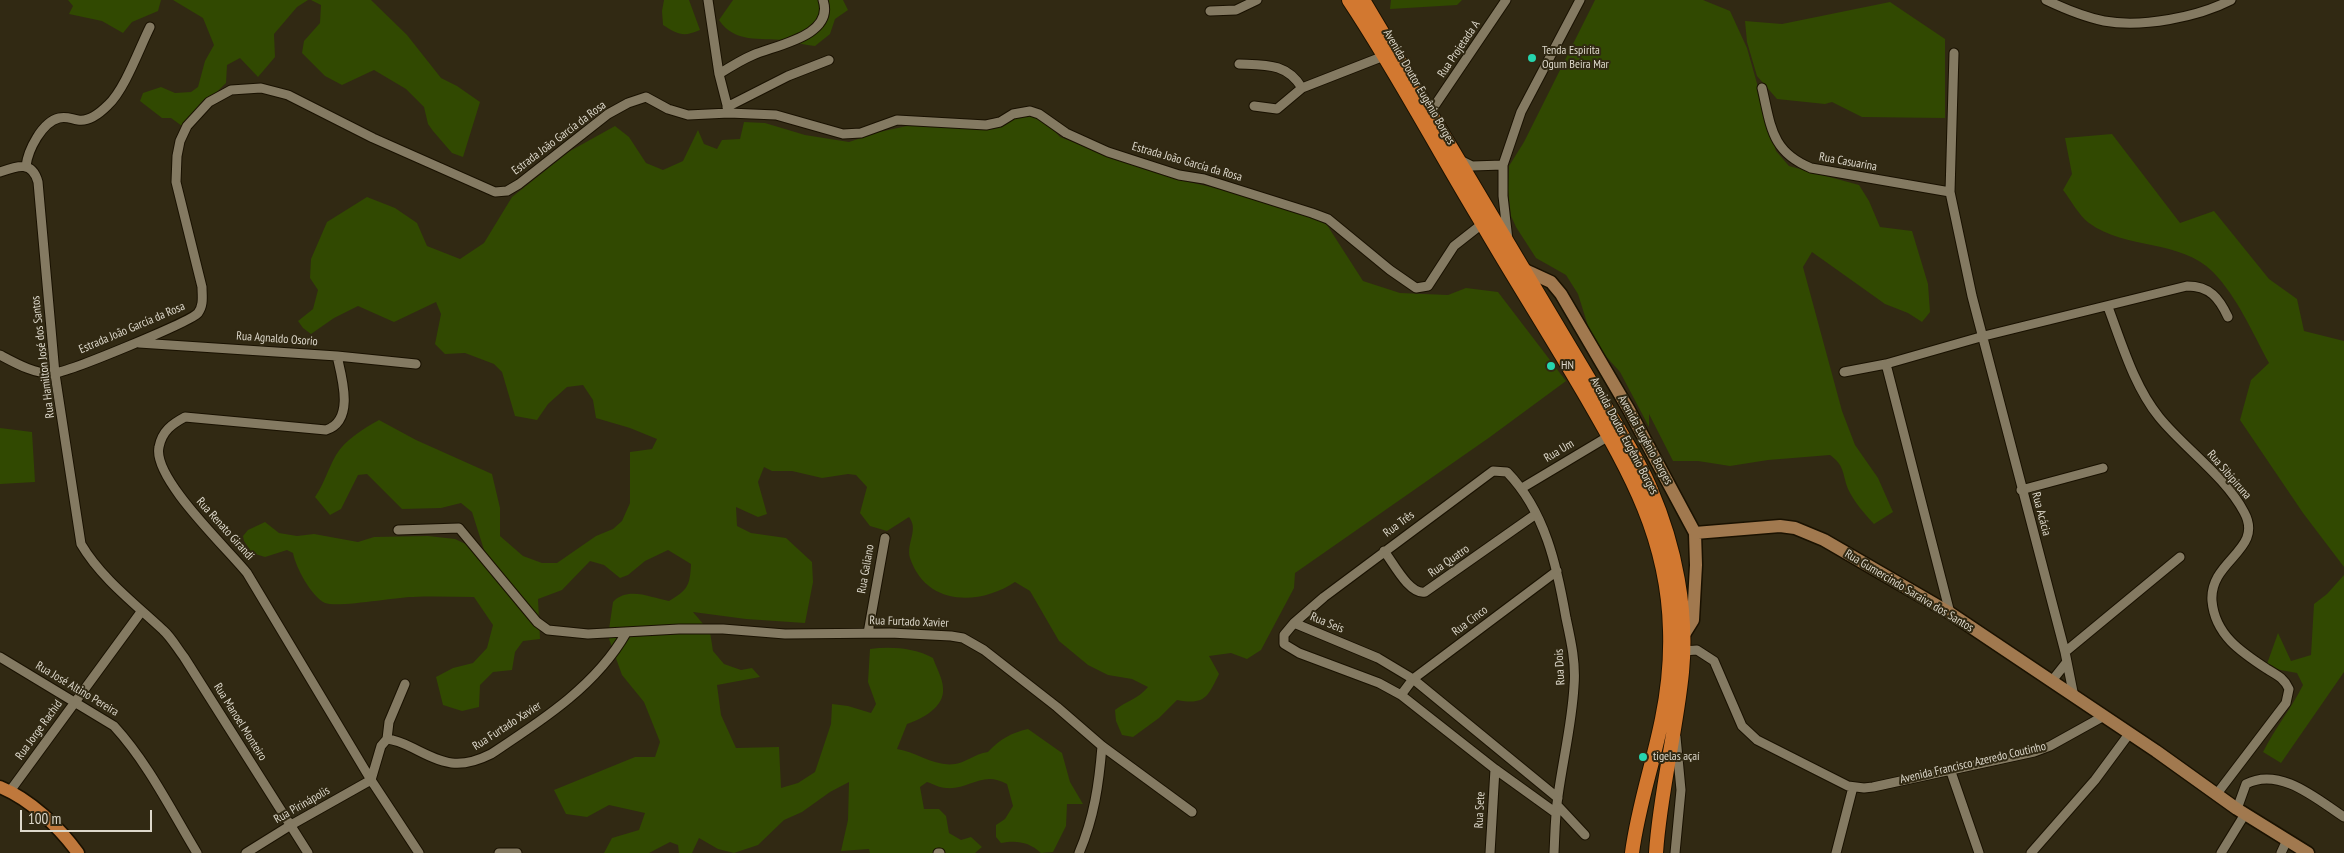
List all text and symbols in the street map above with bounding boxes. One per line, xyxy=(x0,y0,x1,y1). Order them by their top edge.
street label: Rua Projetada A xyxy=(1435,18,1483,80)
street label: Avenida Doutor Eugênio Borges xyxy=(1380,27,1458,147)
place label: Tenda Espirita Ogum Beira Mar xyxy=(1542,44,1609,72)
marker: Tenda Espirita Ogum Beira Mar xyxy=(1526,52,1538,64)
street label: Estrada João García da Rosa xyxy=(509,98,609,178)
street label: Estrada João García da Rosa xyxy=(1130,139,1244,185)
street label: Rua Casuarina xyxy=(1818,150,1878,174)
street label: Rua Hamilton José dos Santos xyxy=(28,295,58,419)
street label: Estrada João García da Rosa xyxy=(77,299,187,357)
street label: Rua Agnaldo Osorio xyxy=(236,329,318,349)
place label: HN xyxy=(1561,359,1574,373)
marker: HN xyxy=(1545,360,1557,372)
street label: Avenida Doutor Eugênio Borges xyxy=(1587,375,1661,497)
street label: Avenida Eugênio Borges xyxy=(1615,393,1675,487)
street label: Rua Um xyxy=(1541,436,1577,466)
street label: Rua Sibipiruna xyxy=(2204,448,2254,502)
street label: Rua Acácia xyxy=(2028,491,2054,537)
street label: Rua Renato Girandi xyxy=(193,495,257,563)
street label: Rua Três xyxy=(1381,508,1417,540)
street label: Rua Quatro xyxy=(1426,542,1472,580)
street label: Rua Galiano xyxy=(855,543,877,595)
street label: Rua Gumercindo Saraiva dos Santos xyxy=(1842,547,1976,635)
street label: Rua Cinco xyxy=(1449,603,1491,639)
street label: Rua Seis xyxy=(1308,610,1346,636)
street label: Rua Furtado Xavier xyxy=(869,613,949,631)
street label: Rua Dois xyxy=(1552,648,1568,686)
street label: Rua José Altino Pereira xyxy=(33,659,121,719)
street label: Rua Manoel Monteiro xyxy=(210,681,270,763)
street label: Rua Jorge Rachid xyxy=(13,697,65,763)
street label: Rua Furtado Xavier xyxy=(470,698,544,754)
street label: Avenida Francisco Azeredo Coutinho xyxy=(1899,739,2047,787)
place label: tigelas açaí xyxy=(1653,750,1700,764)
marker: tigelas açaí xyxy=(1637,751,1649,763)
street label: Rua Pirinápolis xyxy=(271,783,333,827)
street label: Rua Sete xyxy=(1472,791,1488,829)
scale bar xyxy=(22,800,155,832)
text: 100 m xyxy=(28,809,61,828)

